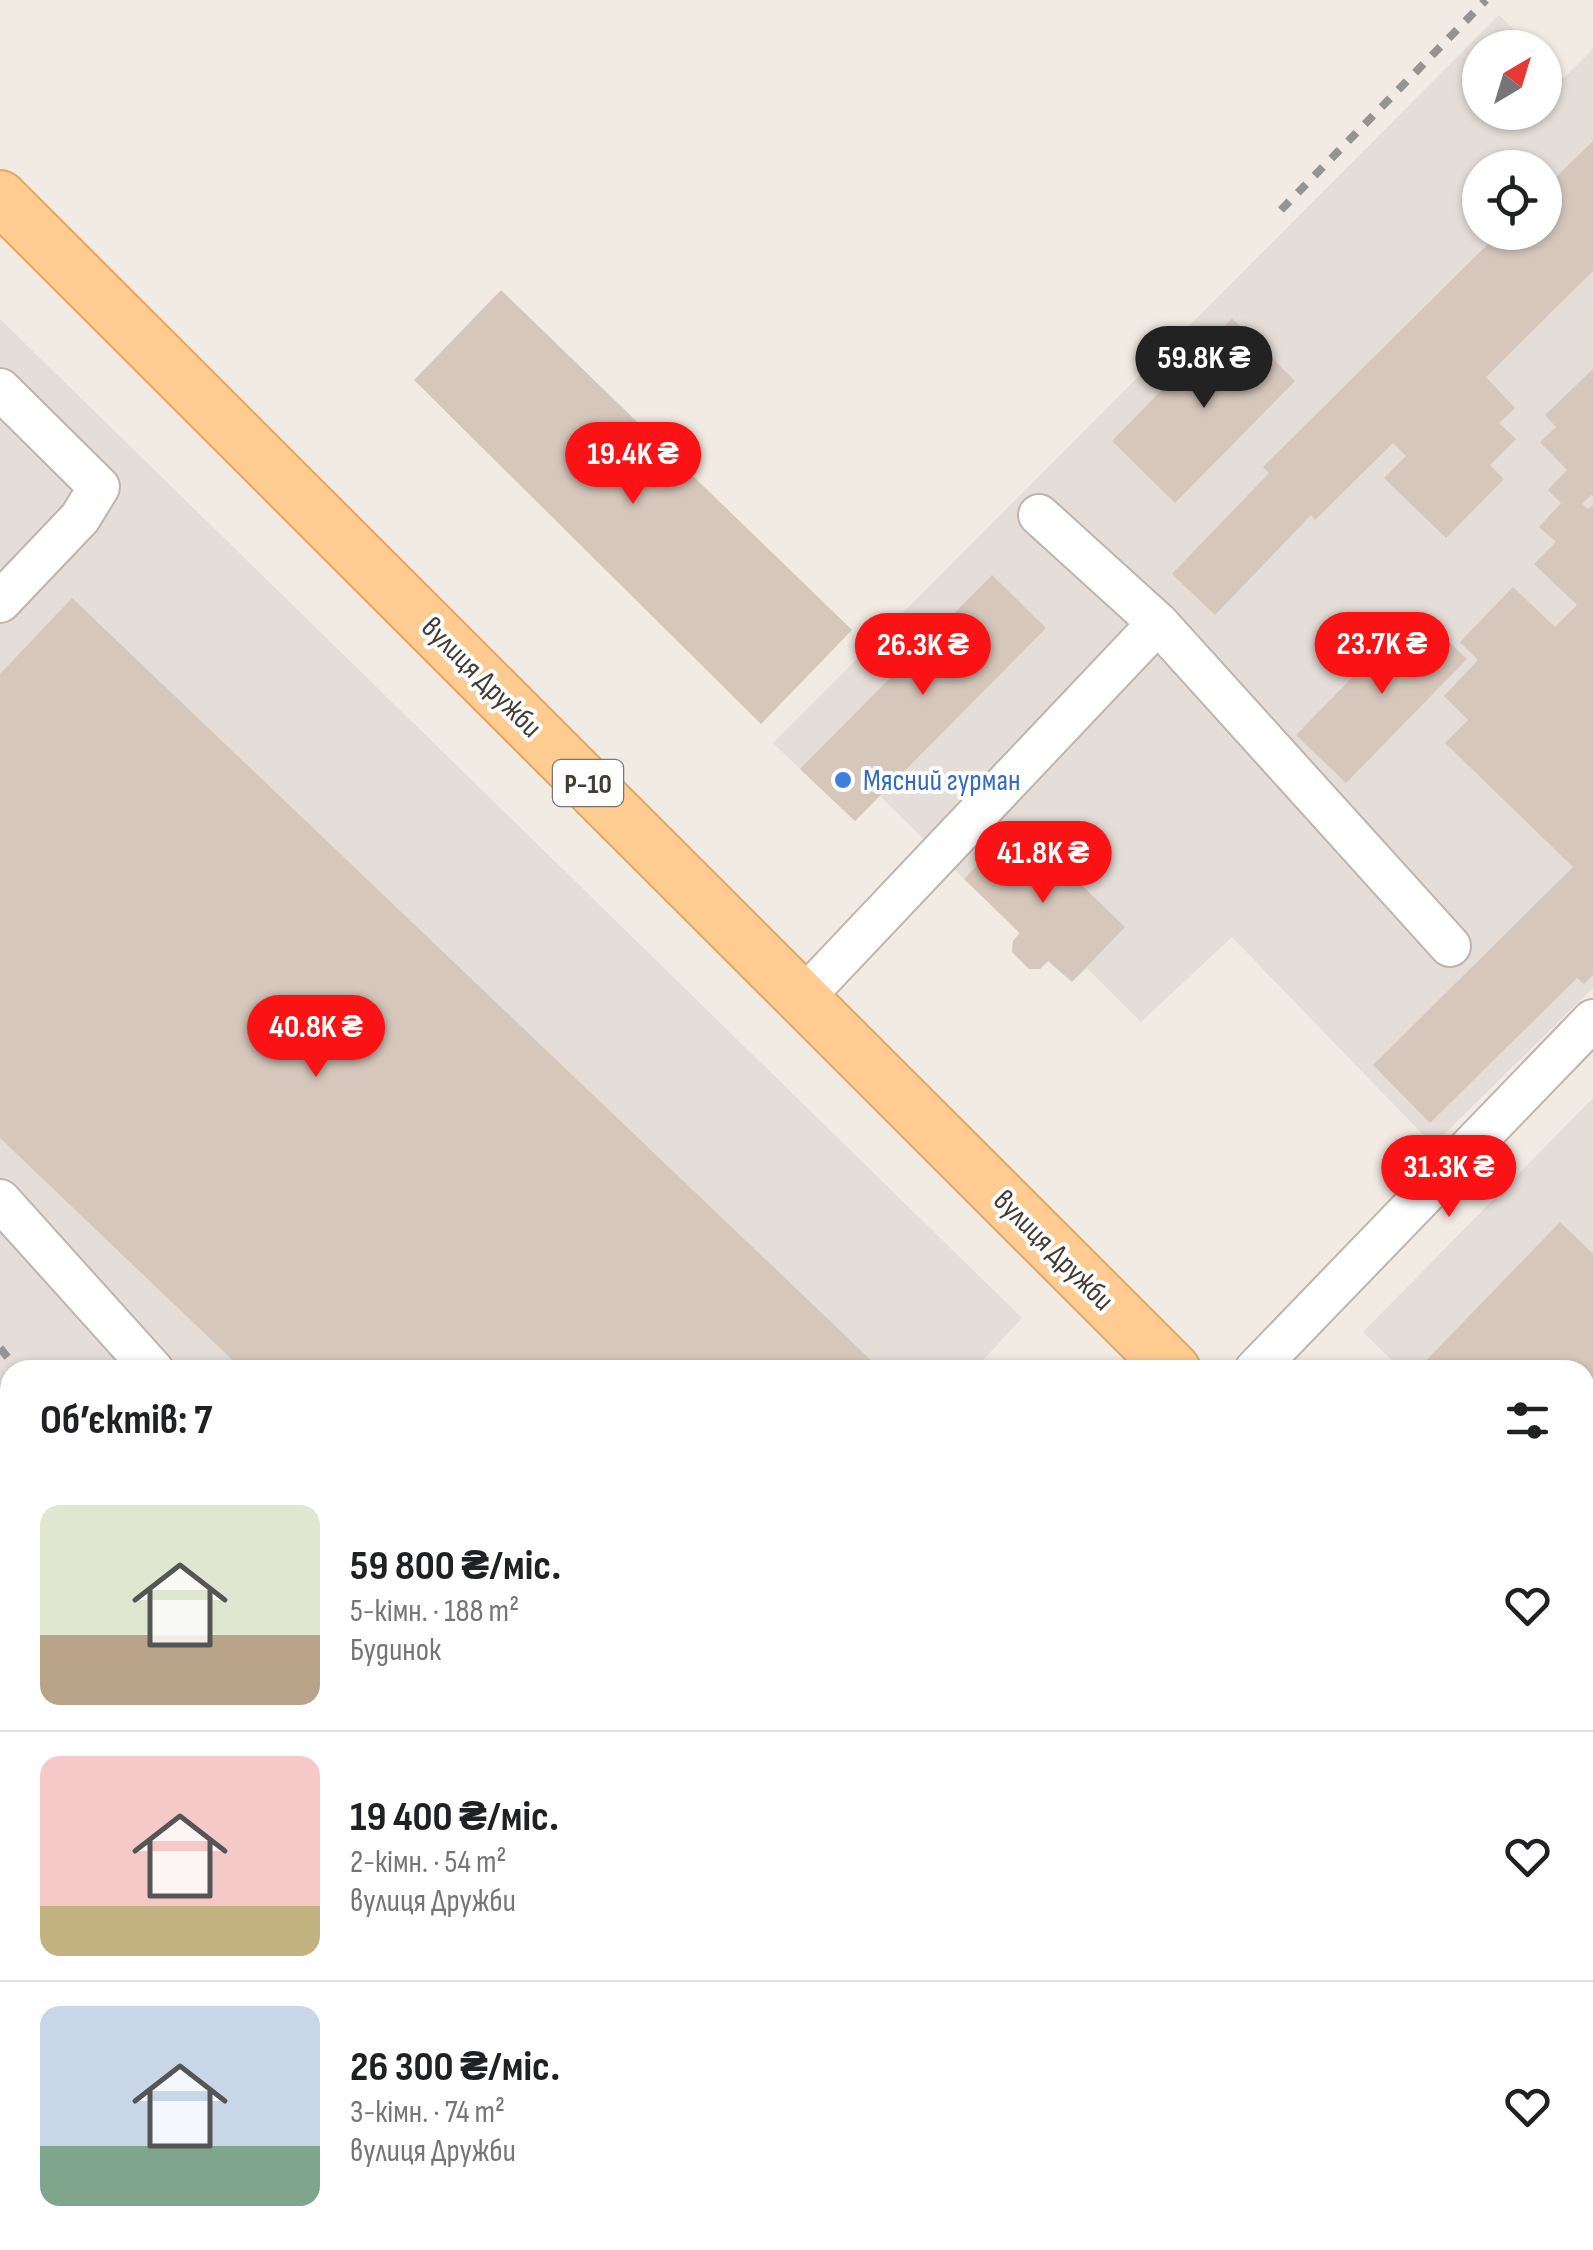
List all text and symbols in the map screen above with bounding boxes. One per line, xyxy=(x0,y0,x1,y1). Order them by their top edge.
north arrow xyxy=(1462,30,1562,130)
map controls xyxy=(1462,30,1562,250)
button: locate xyxy=(1462,150,1562,250)
pin: 59.8K ₴ xyxy=(1112,326,1296,411)
text: 59.8K ₴ xyxy=(1157,339,1251,378)
pin: 19.4K ₴ xyxy=(541,422,725,507)
text: 19.4K ₴ xyxy=(587,435,679,474)
street label: вулиця Дружби xyxy=(414,610,549,745)
pin: 23.7K ₴ xyxy=(1290,612,1474,697)
pin: 26.3K ₴ xyxy=(831,613,1015,698)
text: 23.7K ₴ xyxy=(1337,625,1427,664)
text: 26.3K ₴ xyxy=(877,626,969,665)
road number: Р-10 xyxy=(553,760,623,806)
place label: Мясний гурман xyxy=(863,763,1021,799)
marker: Мясний гурман xyxy=(832,769,854,791)
pin: 41.8K ₴ xyxy=(951,821,1135,906)
text: 41.8K ₴ xyxy=(997,834,1089,873)
pin: 40.8K ₴ xyxy=(224,995,408,1080)
text: 40.8K ₴ xyxy=(269,1008,363,1047)
pin: 31.3K ₴ xyxy=(1357,1135,1541,1220)
text: 31.3K ₴ xyxy=(1403,1148,1495,1187)
street label: вулиця Дружби xyxy=(986,1183,1121,1318)
icon: filters xyxy=(1500,1393,1555,1448)
text: Об’єктів: 7 xyxy=(40,1395,212,1446)
text: 59 800 ₴/міс. xyxy=(350,1541,561,1592)
icon: home xyxy=(120,1545,240,1665)
icon: heart xyxy=(1500,1578,1555,1633)
text: 5-кімн. · 188 m² xyxy=(350,1592,519,1631)
text: Будинок xyxy=(350,1631,441,1670)
text: 19 400 ₴/міс. xyxy=(350,1792,559,1843)
icon: home xyxy=(120,1796,240,1916)
icon: heart xyxy=(1500,1829,1555,1884)
text: 2-кімн. · 54 m² xyxy=(350,1843,506,1882)
text: вулиця Дружби xyxy=(350,1882,516,1921)
text: 26 300 ₴/міс. xyxy=(350,2042,560,2093)
icon: home xyxy=(120,2046,240,2166)
icon: heart xyxy=(1500,2079,1555,2134)
text: 3-кімн. · 74 m² xyxy=(350,2093,505,2132)
text: вулиця Дружби xyxy=(350,2132,516,2171)

